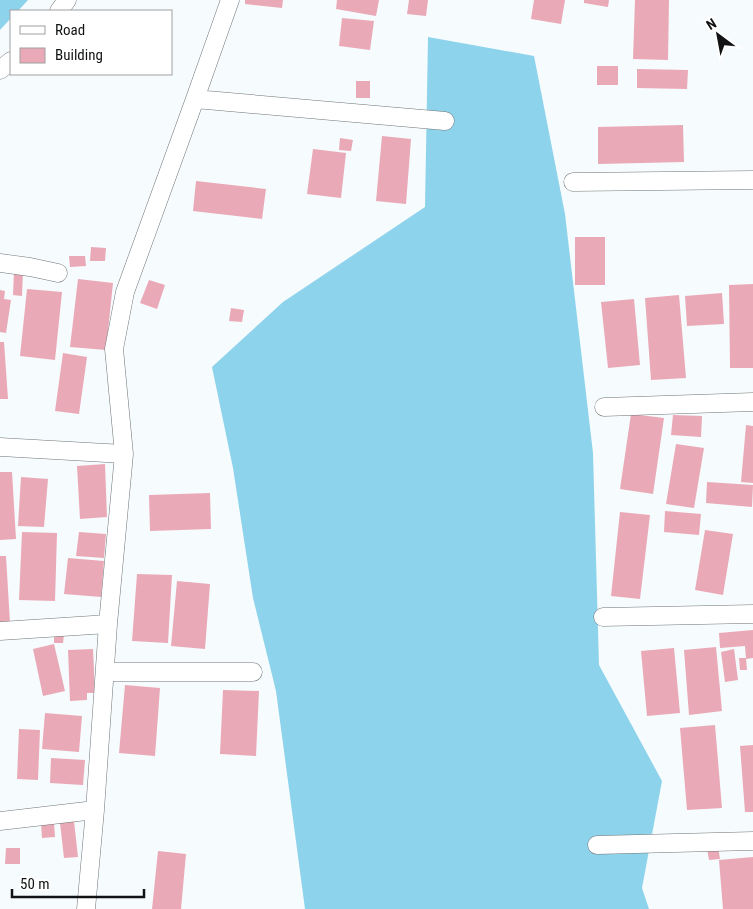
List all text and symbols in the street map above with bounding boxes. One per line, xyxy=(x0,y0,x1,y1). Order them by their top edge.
legend xyxy=(10,10,172,75)
north arrow xyxy=(693,10,743,60)
text: N xyxy=(703,15,719,33)
text: Road xyxy=(55,21,85,39)
text: Building xyxy=(55,46,103,64)
scale bar xyxy=(12,866,145,898)
text: 50 m xyxy=(20,875,50,893)

